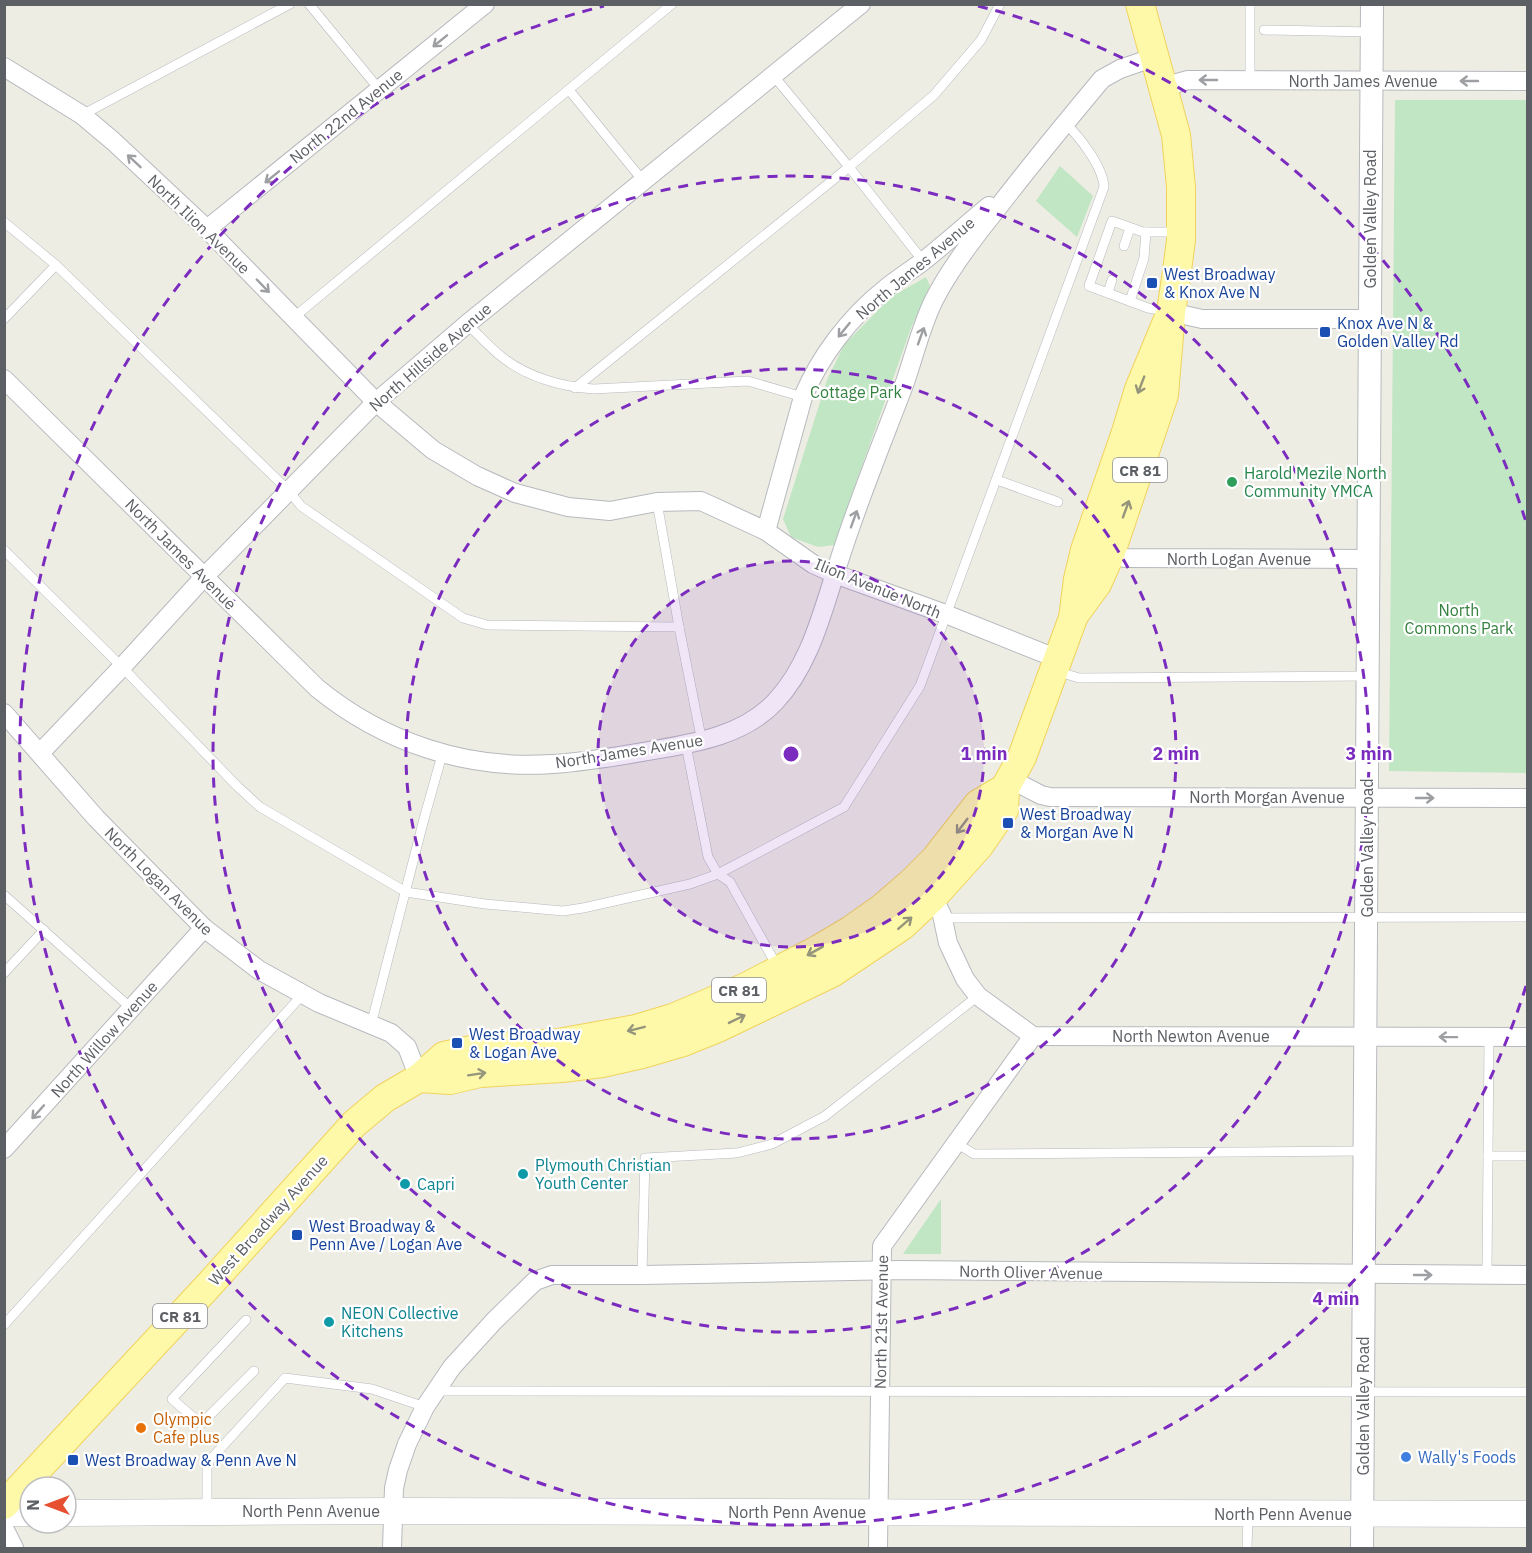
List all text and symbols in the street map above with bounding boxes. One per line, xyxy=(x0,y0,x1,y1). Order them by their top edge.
one-way arrow xyxy=(432,34,448,47)
street label: North 22nd Avenue xyxy=(286,64,407,168)
street label: North James Avenue xyxy=(1288,71,1438,91)
one-way arrow xyxy=(1198,75,1218,86)
one-way arrow xyxy=(1460,75,1480,87)
street label: Golden Valley Road xyxy=(1360,149,1380,289)
one-way arrow xyxy=(126,154,141,168)
street label: North Ilion Avenue xyxy=(144,170,255,278)
one-way arrow xyxy=(265,170,280,184)
street label: North James Avenue xyxy=(851,212,979,324)
place label: West Broadway & Knox Ave N xyxy=(1164,264,1276,302)
marker: West Broadway & Knox Ave N xyxy=(1145,276,1159,290)
one-way arrow xyxy=(255,279,270,294)
street label: North Hillside Avenue xyxy=(365,298,495,416)
place label: Knox Ave N & Golden Valley Rd xyxy=(1337,313,1459,351)
one-way arrow xyxy=(838,322,851,338)
marker: Knox Ave N & Golden Valley Rd xyxy=(1318,325,1332,339)
one-way arrow xyxy=(917,327,928,346)
one-way arrow xyxy=(1134,375,1145,394)
park label: Cottage Park xyxy=(810,382,902,402)
road number: CR 81 xyxy=(1113,458,1167,482)
place label: Harold Mezile North Community YMCA xyxy=(1244,463,1387,501)
marker: Harold Mezile North Community YMCA xyxy=(1225,475,1239,489)
street label: North James Avenue xyxy=(121,494,241,614)
one-way arrow xyxy=(1122,500,1133,519)
one-way arrow xyxy=(849,510,860,529)
street label: North Logan Avenue xyxy=(1167,549,1312,569)
street label: Ilion Avenue North xyxy=(812,553,944,623)
park label: North Commons Park xyxy=(1405,600,1514,638)
street label: North James Avenue xyxy=(554,729,704,773)
text: 1 min xyxy=(960,742,1008,765)
text: 2 min xyxy=(1152,742,1200,765)
text: 3 min xyxy=(1345,742,1393,765)
centre of rings xyxy=(781,744,801,764)
street label: Golden Valley Road xyxy=(1357,778,1377,918)
street label: North Morgan Avenue xyxy=(1189,787,1345,807)
one-way arrow xyxy=(1415,792,1435,804)
place label: West Broadway & Morgan Ave N xyxy=(1020,804,1134,842)
marker: West Broadway & Morgan Ave N xyxy=(1001,816,1015,830)
one-way arrow xyxy=(955,817,968,833)
street label: North Logan Avenue xyxy=(101,823,217,939)
one-way arrow xyxy=(897,916,913,929)
one-way arrow xyxy=(806,946,824,957)
street label: North Willow Avenue xyxy=(46,976,162,1101)
road number: CR 81 xyxy=(712,978,766,1002)
one-way arrow xyxy=(727,1013,745,1024)
one-way arrow xyxy=(627,1023,646,1035)
place label: West Broadway & Logan Ave xyxy=(469,1024,581,1062)
street label: North Newton Avenue xyxy=(1112,1026,1270,1046)
one-way arrow xyxy=(1439,1031,1459,1043)
marker: West Broadway & Logan Ave xyxy=(450,1036,464,1050)
one-way arrow xyxy=(466,1069,486,1080)
one-way arrow xyxy=(31,1104,45,1119)
street label: West Broadway Avenue xyxy=(204,1150,332,1289)
place label: Plymouth Christian Youth Center xyxy=(535,1155,671,1193)
marker: Plymouth Christian Youth Center xyxy=(516,1167,530,1181)
place label: Capri xyxy=(417,1174,455,1194)
marker: Capri xyxy=(398,1177,412,1191)
place label: West Broadway & Penn Ave / Logan Ave xyxy=(309,1216,463,1254)
marker: West Broadway & Penn Ave / Logan Ave xyxy=(290,1228,304,1242)
street label: North 21st Avenue xyxy=(870,1254,892,1389)
street label: North Oliver Avenue xyxy=(959,1261,1103,1283)
one-way arrow xyxy=(1412,1269,1432,1281)
text: 4 min xyxy=(1312,1287,1360,1310)
place label: NEON Collective Kitchens xyxy=(341,1303,459,1341)
road number: CR 81 xyxy=(153,1304,207,1328)
marker: NEON Collective Kitchens xyxy=(322,1315,336,1329)
street label: Golden Valley Road xyxy=(1353,1336,1373,1476)
place label: Olympic Cafe plus xyxy=(153,1409,220,1447)
marker: Olympic Cafe plus xyxy=(134,1421,148,1435)
place label: Wally's Foods xyxy=(1418,1447,1516,1467)
place label: West Broadway & Penn Ave N xyxy=(85,1450,297,1470)
marker: Wally's Foods xyxy=(1399,1450,1413,1464)
marker: West Broadway & Penn Ave N xyxy=(66,1453,80,1467)
north arrow xyxy=(18,1475,78,1535)
text: N xyxy=(23,1499,43,1511)
street label: North Penn Avenue xyxy=(242,1501,380,1521)
street label: North Penn Avenue xyxy=(728,1502,866,1522)
street label: North Penn Avenue xyxy=(1214,1504,1352,1524)

